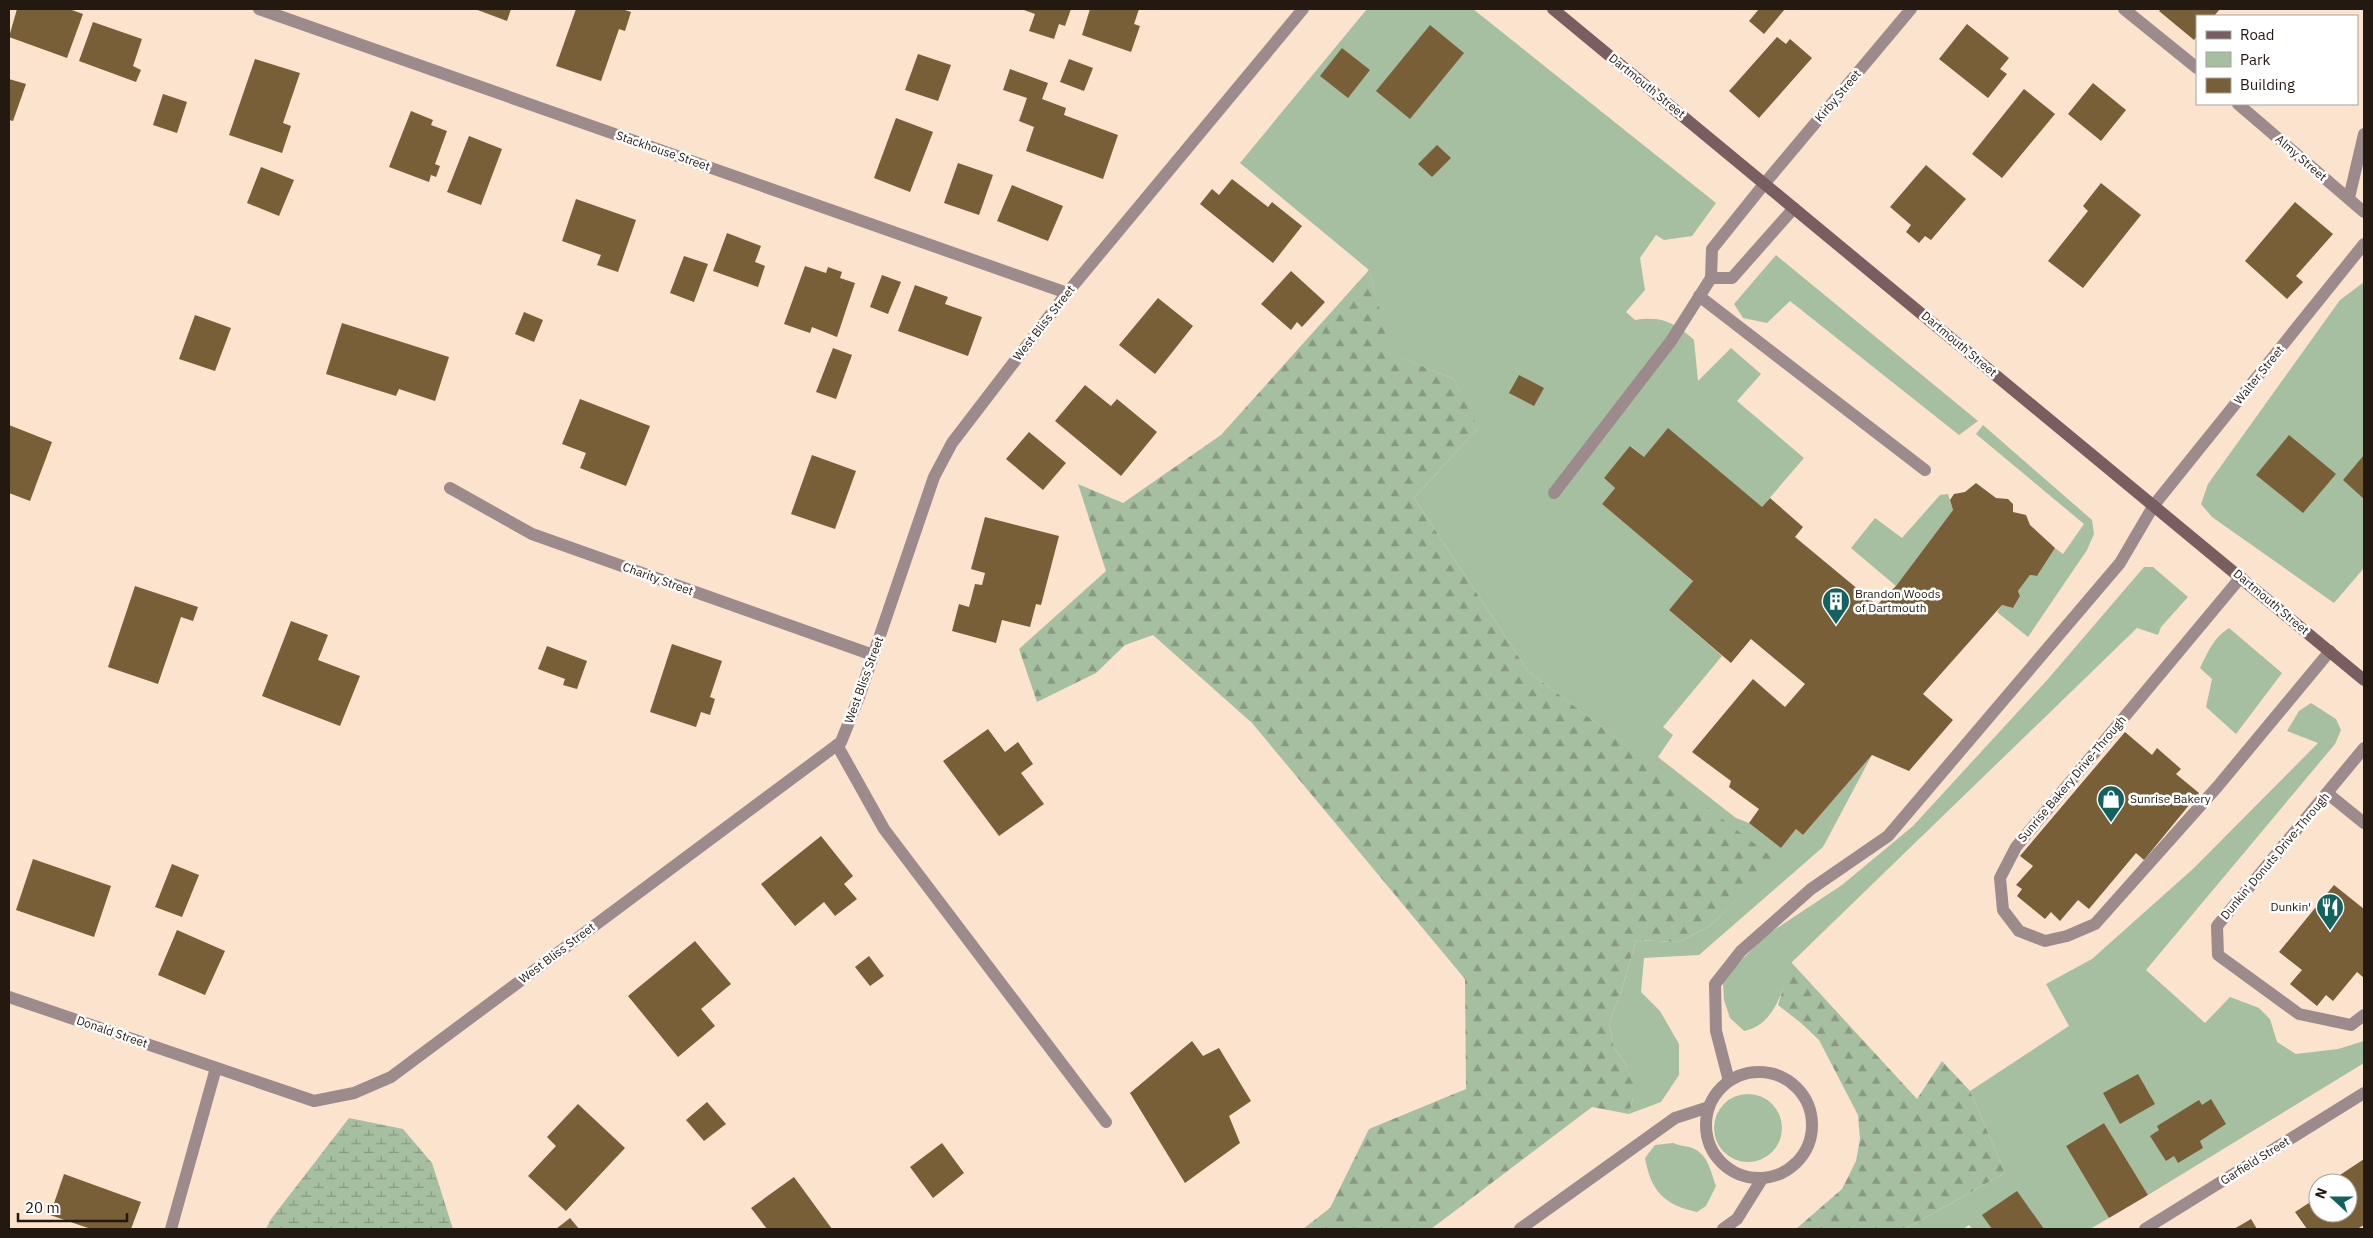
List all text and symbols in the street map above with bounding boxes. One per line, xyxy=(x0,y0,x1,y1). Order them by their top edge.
legend xyxy=(2196,15,2358,105)
text: Road xyxy=(2240,25,2275,44)
street label: Dartmouth Street xyxy=(1606,50,1689,121)
text: Park xyxy=(2240,50,2270,69)
street label: Kirby Street xyxy=(1811,66,1864,125)
text: Building xyxy=(2240,75,2295,94)
street label: Stackhouse Street xyxy=(614,127,712,174)
street label: Almy Street xyxy=(2273,131,2330,184)
street label: West Bliss Street xyxy=(1010,282,1078,363)
street label: Dartmouth Street xyxy=(1919,308,2000,380)
street label: Walter Street xyxy=(2230,342,2287,407)
street label: Charity Street xyxy=(621,559,696,598)
street label: Dartmouth Street xyxy=(2231,566,2312,638)
building icon: Brandon Woods of Dartmouth xyxy=(1821,586,1851,625)
place label: Brandon Woods of Dartmouth xyxy=(1855,586,1941,615)
street label: West Bliss Street xyxy=(841,634,886,725)
street label: Sunrise Bakery Drive-Through xyxy=(2014,712,2129,845)
shop icon: Sunrise Bakery xyxy=(2096,784,2126,823)
street label: Dunkin' Donuts Drive-Through xyxy=(2218,789,2332,923)
place label: Sunrise Bakery xyxy=(2130,791,2211,806)
restaurant icon: Dunkin' xyxy=(2315,892,2345,931)
place label: Dunkin' xyxy=(2270,900,2311,914)
street label: West Bliss Street xyxy=(516,919,598,986)
street label: Donald Street xyxy=(75,1012,150,1051)
street label: Garfield Street xyxy=(2217,1133,2292,1188)
north arrow xyxy=(2308,1173,2358,1223)
text: N xyxy=(2311,1185,2331,1201)
scale bar xyxy=(18,1190,126,1222)
text: 20 m xyxy=(25,1198,60,1217)

